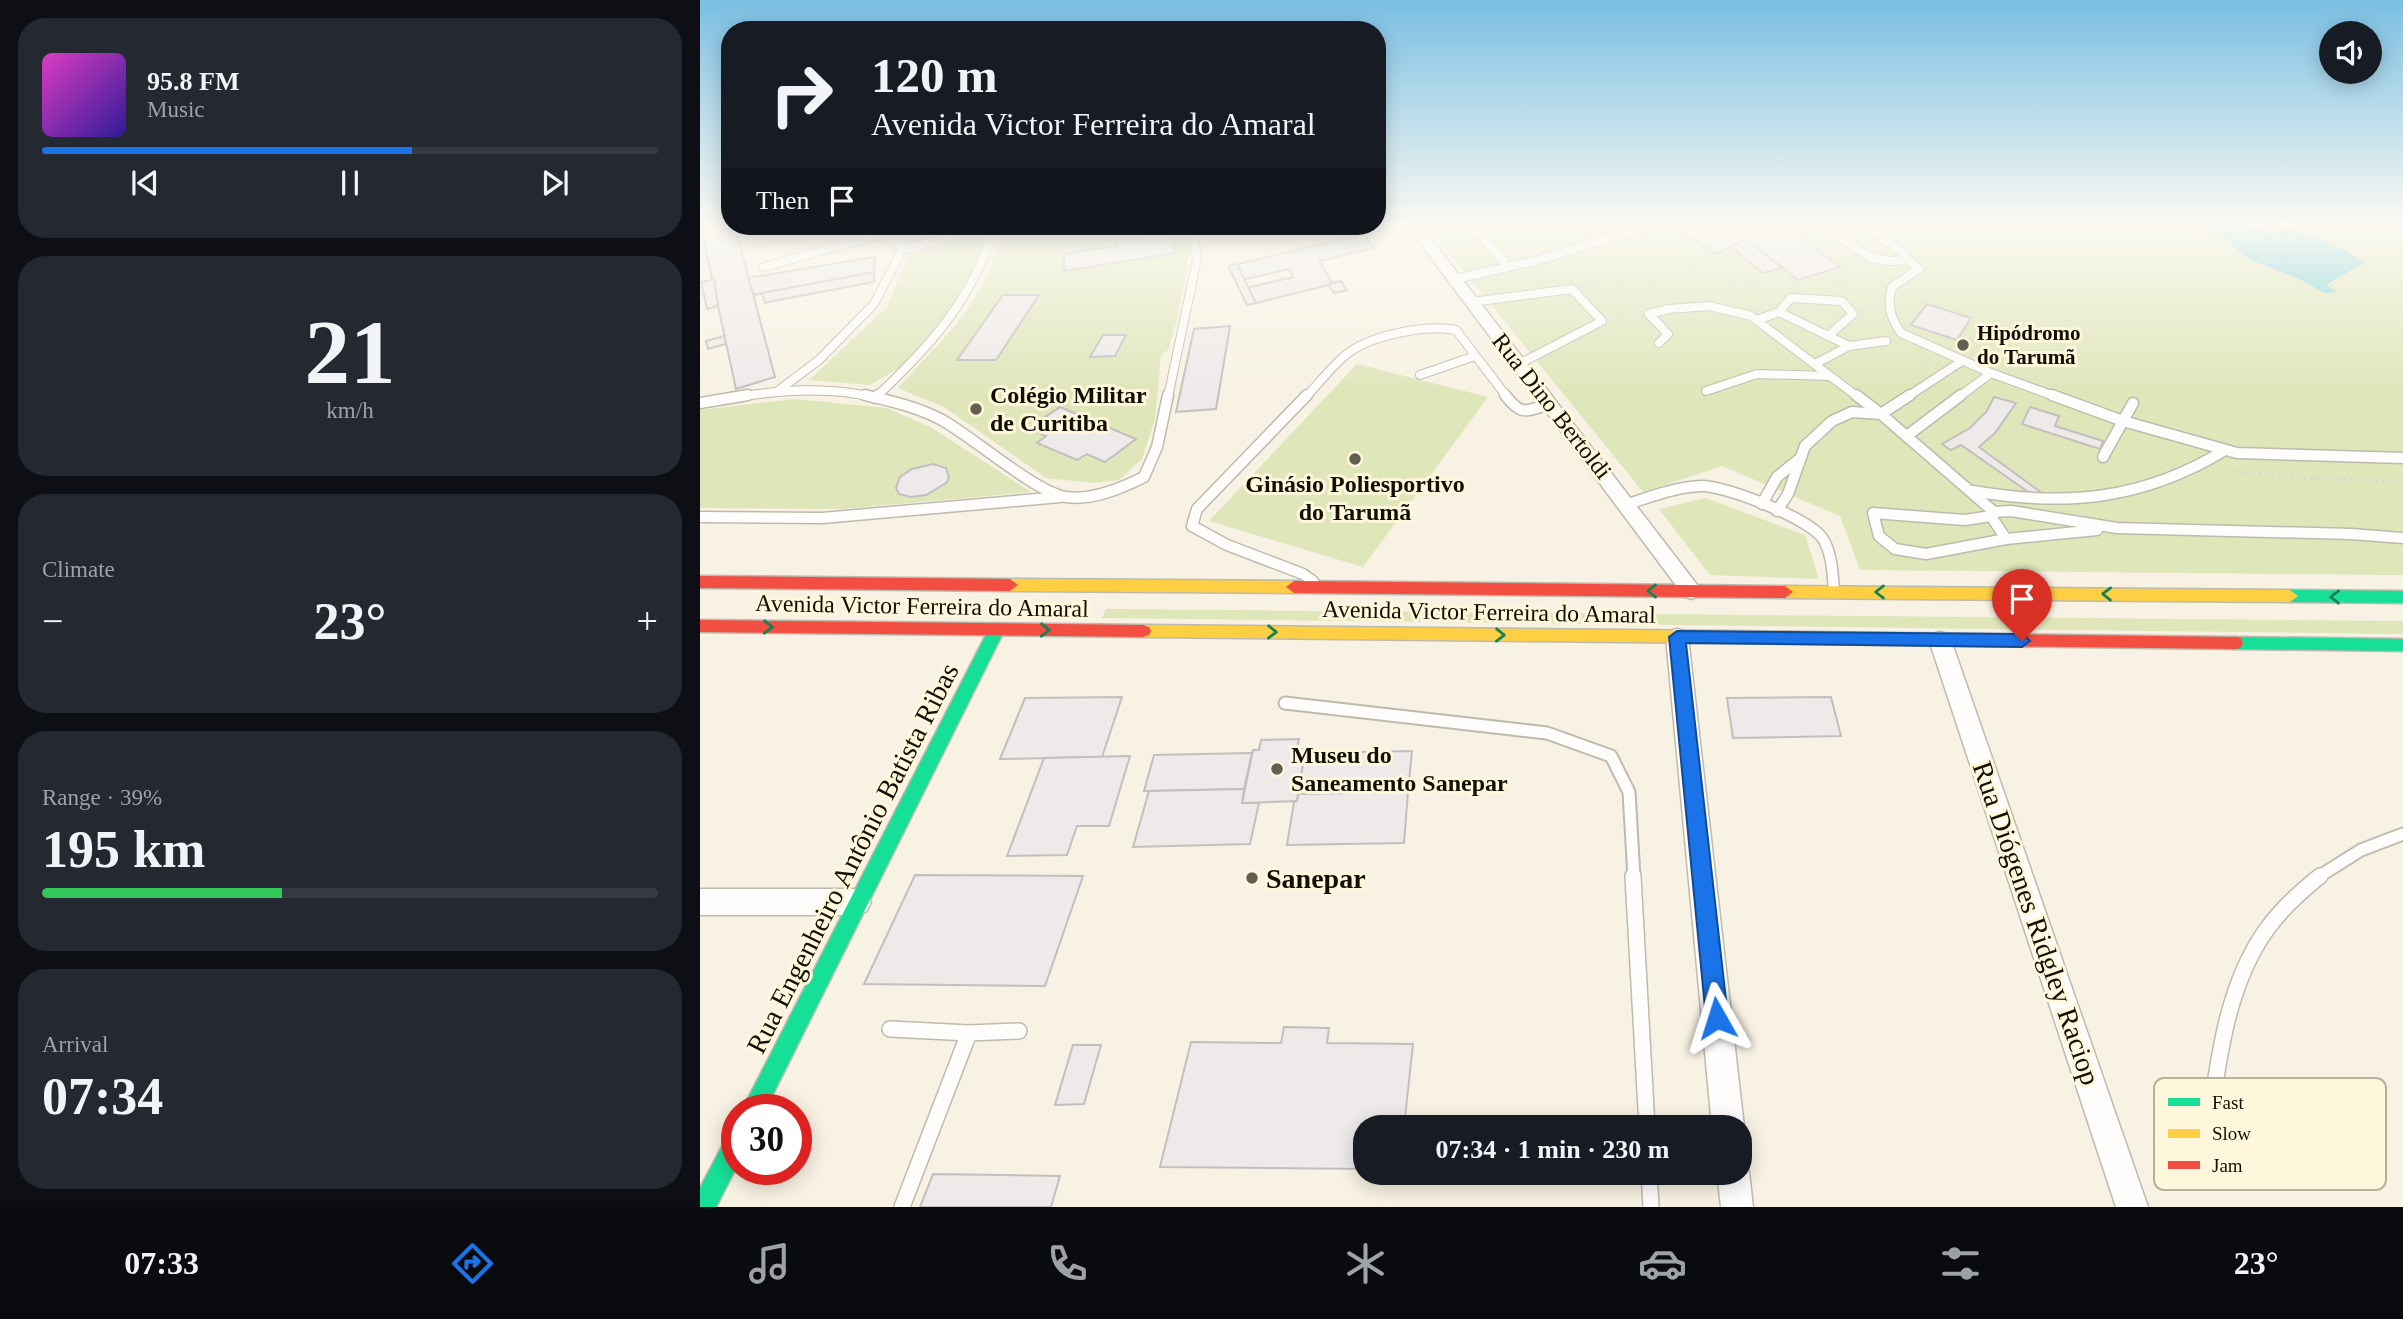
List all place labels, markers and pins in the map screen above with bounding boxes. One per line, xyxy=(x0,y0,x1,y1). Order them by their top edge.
place label: Hipódromo do Tarumã xyxy=(1977,321,2080,369)
marker: Hipódromo do Tarumã xyxy=(1955,337,1971,353)
place label: Colégio Militar de Curitiba xyxy=(990,382,1147,436)
marker: Colégio Militar de Curitiba xyxy=(968,401,984,417)
marker: Ginásio Poliesportivo do Tarumã xyxy=(1347,451,1363,467)
place label: Ginásio Poliesportivo do Tarumã xyxy=(1245,471,1465,525)
pin xyxy=(1992,569,2052,641)
place label: Museu do Saneamento Sanepar xyxy=(1291,742,1508,796)
marker: Museu do Saneamento Sanepar xyxy=(1269,761,1285,777)
place label: Sanepar xyxy=(1266,863,1366,894)
marker: Sanepar xyxy=(1244,870,1260,886)

